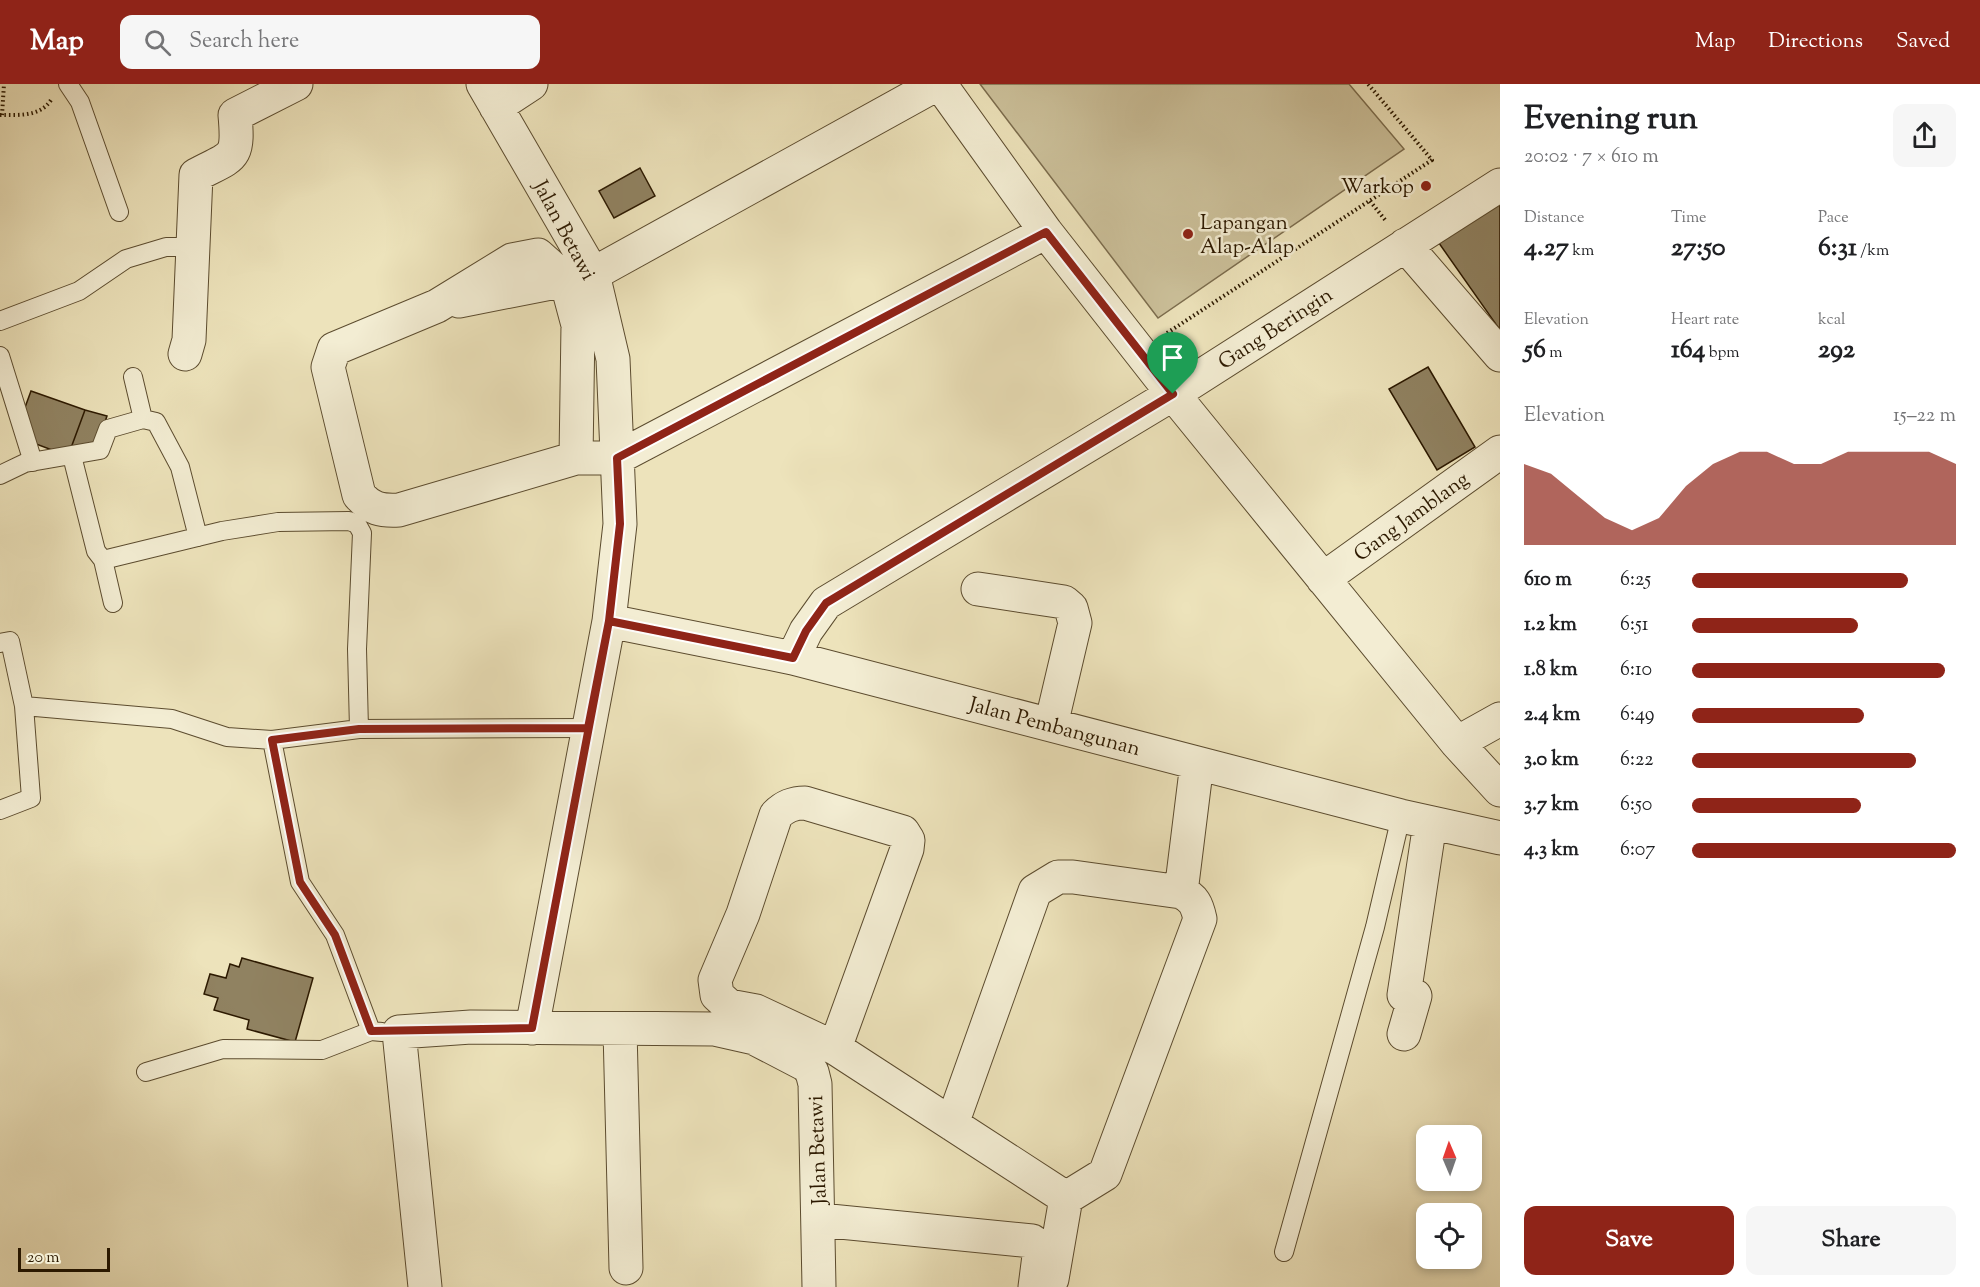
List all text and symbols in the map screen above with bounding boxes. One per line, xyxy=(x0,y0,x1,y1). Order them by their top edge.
search box xyxy=(120,15,540,69)
text: Map xyxy=(30,22,84,62)
icon: search xyxy=(141,26,174,59)
text: Search here xyxy=(189,26,299,58)
text: Map xyxy=(1695,27,1735,57)
text: Directions xyxy=(1768,27,1863,57)
text: Saved xyxy=(1896,27,1950,57)
text: Evening run xyxy=(1524,96,1698,144)
button: share xyxy=(1893,104,1956,167)
text: 20:02 · 7 × 610 m xyxy=(1524,143,1659,172)
place label: Warkop xyxy=(1341,173,1414,203)
street label: Jalan Betawi xyxy=(524,175,602,286)
marker: Warkop xyxy=(1419,179,1433,193)
text: Distance xyxy=(1524,207,1584,230)
text: Time xyxy=(1671,207,1707,230)
text: Pace xyxy=(1818,207,1849,230)
place label: Lapangan Alap-Alap xyxy=(1200,209,1294,263)
marker: Lapangan Alap-Alap xyxy=(1181,227,1195,241)
text: 4.27 xyxy=(1524,230,1569,267)
text: 27:50 xyxy=(1671,230,1726,267)
text: 6:31 xyxy=(1818,230,1857,267)
text: km xyxy=(1569,240,1594,263)
text: /km xyxy=(1857,240,1889,263)
street label: Gang Beringin xyxy=(1213,281,1339,378)
text: Elevation xyxy=(1524,309,1589,332)
text: Heart rate xyxy=(1671,309,1739,332)
text: kcal xyxy=(1818,309,1846,332)
pin xyxy=(1147,332,1198,394)
text: 56 xyxy=(1524,332,1546,369)
text: 164 xyxy=(1671,332,1705,369)
text: 292 xyxy=(1818,332,1855,369)
icon: arrive xyxy=(1156,341,1189,374)
text: m xyxy=(1546,342,1562,365)
text: bpm xyxy=(1705,342,1740,365)
text: Elevation xyxy=(1524,402,1605,431)
text: 15–22 m xyxy=(1893,402,1956,431)
street label: Gang Jamblang xyxy=(1348,465,1476,570)
text: 610 m xyxy=(1524,566,1572,595)
text: 6:25 xyxy=(1620,566,1651,595)
text: 1.2 km xyxy=(1524,611,1577,640)
text: 6:51 xyxy=(1620,611,1649,640)
text: 1.8 km xyxy=(1524,656,1578,685)
text: 6:10 xyxy=(1620,656,1652,685)
street label: Jalan Pembangunan xyxy=(964,690,1144,765)
text: 2.4 km xyxy=(1524,701,1580,730)
text: 6:49 xyxy=(1620,701,1655,730)
text: 3.0 km xyxy=(1524,746,1579,775)
text: 6:22 xyxy=(1620,746,1654,775)
text: 3.7 km xyxy=(1524,791,1579,820)
text: 6:50 xyxy=(1620,791,1652,820)
text: 4.3 km xyxy=(1524,836,1579,865)
text: 6:07 xyxy=(1620,836,1655,865)
street label: Jalan Betawi xyxy=(802,1095,836,1206)
north arrow xyxy=(1416,1125,1482,1191)
map controls xyxy=(1416,1125,1482,1269)
button: locate xyxy=(1416,1203,1482,1269)
button: Save xyxy=(1524,1206,1734,1275)
button: Share xyxy=(1746,1206,1956,1275)
scale bar xyxy=(18,1245,110,1272)
text: 20 m xyxy=(27,1247,60,1270)

